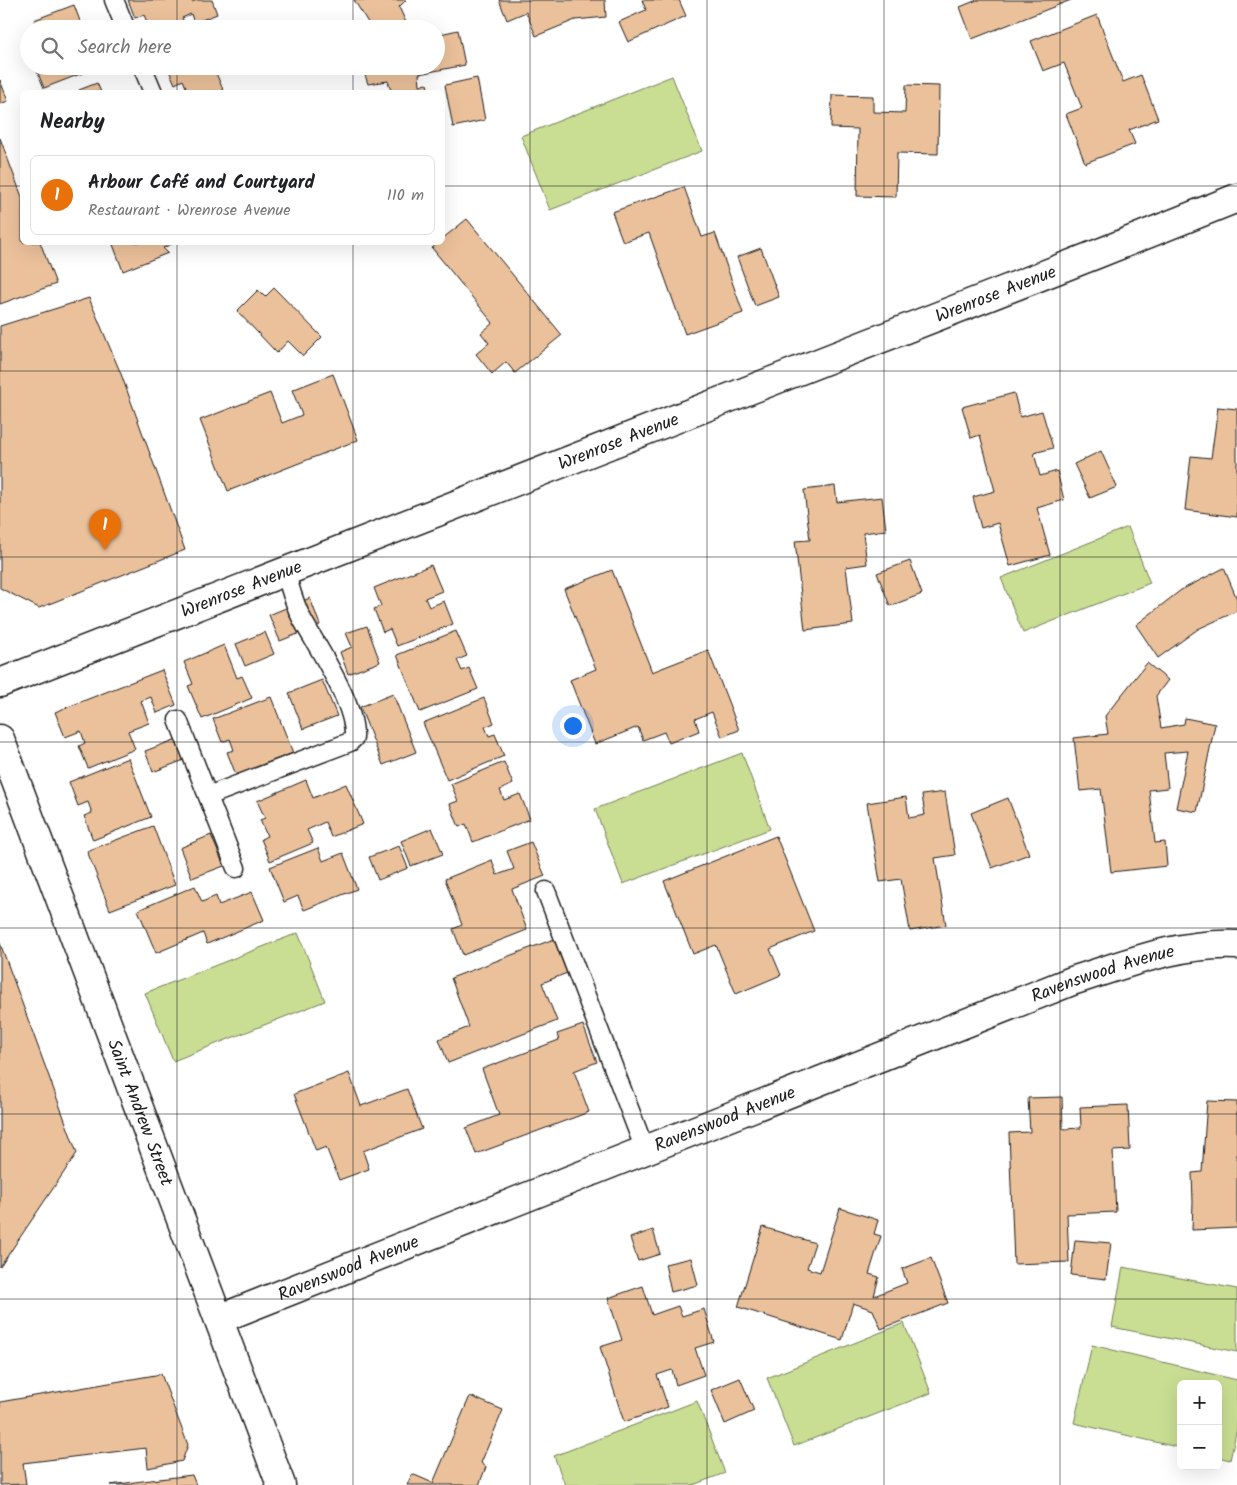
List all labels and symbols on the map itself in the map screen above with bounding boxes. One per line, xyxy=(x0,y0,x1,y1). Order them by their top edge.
street label: Wrenrose Avenue xyxy=(931,258,1061,332)
street label: Wrenrose Avenue xyxy=(554,406,684,479)
pin: 1 xyxy=(89,509,121,550)
street label: Wrenrose Avenue xyxy=(177,553,307,627)
your location xyxy=(560,713,586,739)
street label: Ravenswood Avenue xyxy=(1027,938,1177,1012)
street label: Saint Andrew Street xyxy=(98,1035,180,1191)
street label: Ravenswood Avenue xyxy=(650,1079,800,1161)
street label: Ravenswood Avenue xyxy=(274,1228,424,1310)

